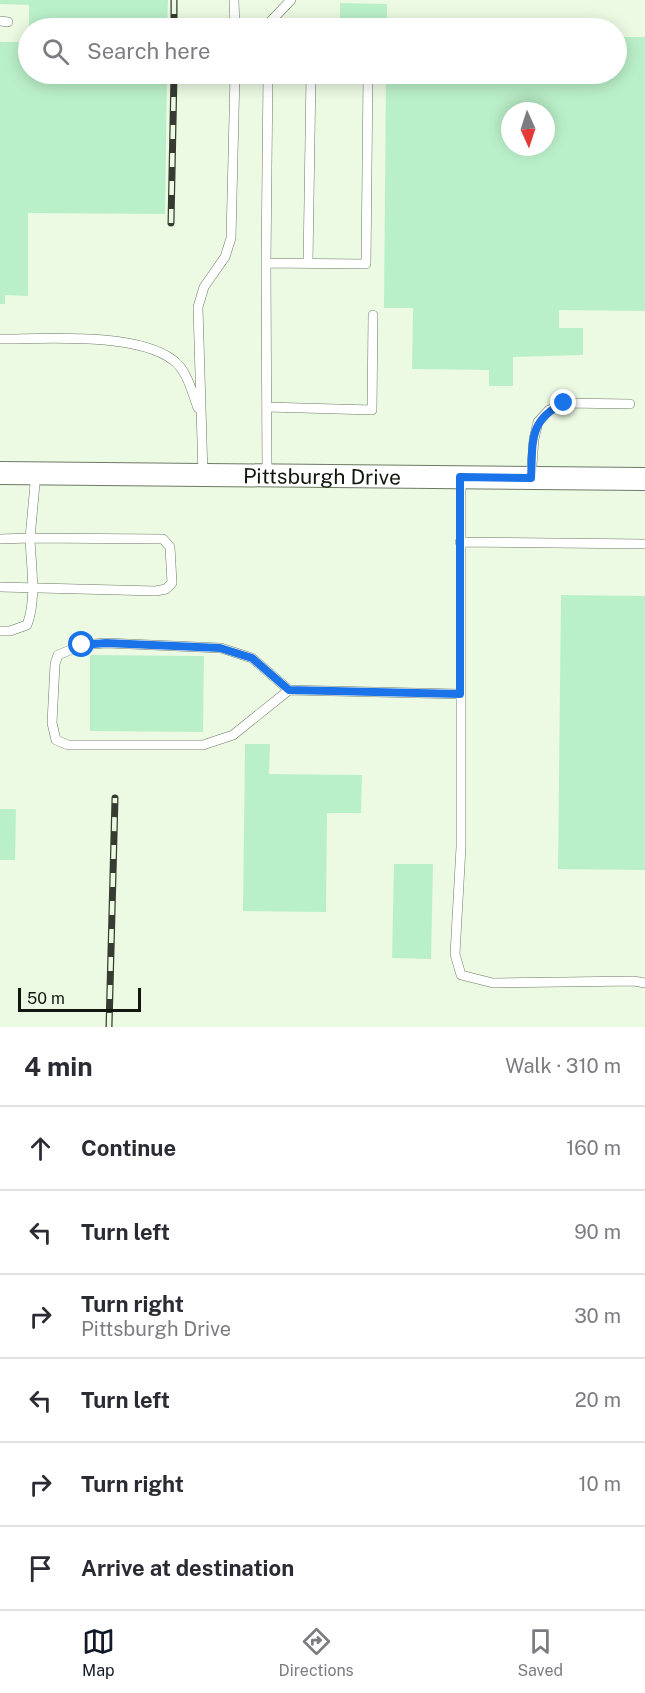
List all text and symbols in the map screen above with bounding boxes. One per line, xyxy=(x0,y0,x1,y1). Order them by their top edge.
search box xyxy=(18,18,627,84)
icon: search xyxy=(39,35,72,68)
text: Search here xyxy=(87,38,211,64)
north arrow xyxy=(501,102,555,156)
route end xyxy=(550,389,576,415)
street label: Pittsburgh Drive xyxy=(243,463,401,489)
route start xyxy=(68,631,94,657)
scale bar xyxy=(18,985,141,1013)
text: 50 m xyxy=(27,989,65,1008)
text: 4 min xyxy=(24,1051,93,1082)
text: Walk · 310 m xyxy=(505,1054,621,1078)
icon: ahead xyxy=(24,1132,57,1165)
text: Continue xyxy=(81,1135,176,1161)
text: 160 m xyxy=(566,1136,621,1160)
icon: left xyxy=(24,1216,57,1249)
text: Turn left xyxy=(81,1219,170,1245)
text: 90 m xyxy=(574,1220,621,1244)
text: Turn right xyxy=(81,1291,184,1317)
icon: right xyxy=(24,1300,57,1333)
text: 30 m xyxy=(574,1304,621,1328)
text: Pittsburgh Drive xyxy=(81,1317,231,1341)
icon: left xyxy=(24,1384,57,1417)
text: Turn left xyxy=(81,1387,170,1413)
text: 20 m xyxy=(575,1388,621,1412)
icon: right xyxy=(24,1468,57,1501)
text: Turn right xyxy=(81,1471,184,1497)
text: 10 m xyxy=(578,1472,621,1496)
icon: arrive xyxy=(24,1552,57,1585)
text: Arrive at destination xyxy=(81,1555,294,1581)
tab: Map xyxy=(82,1625,115,1680)
tab: Directions xyxy=(279,1625,354,1680)
tab: Saved xyxy=(517,1625,563,1680)

